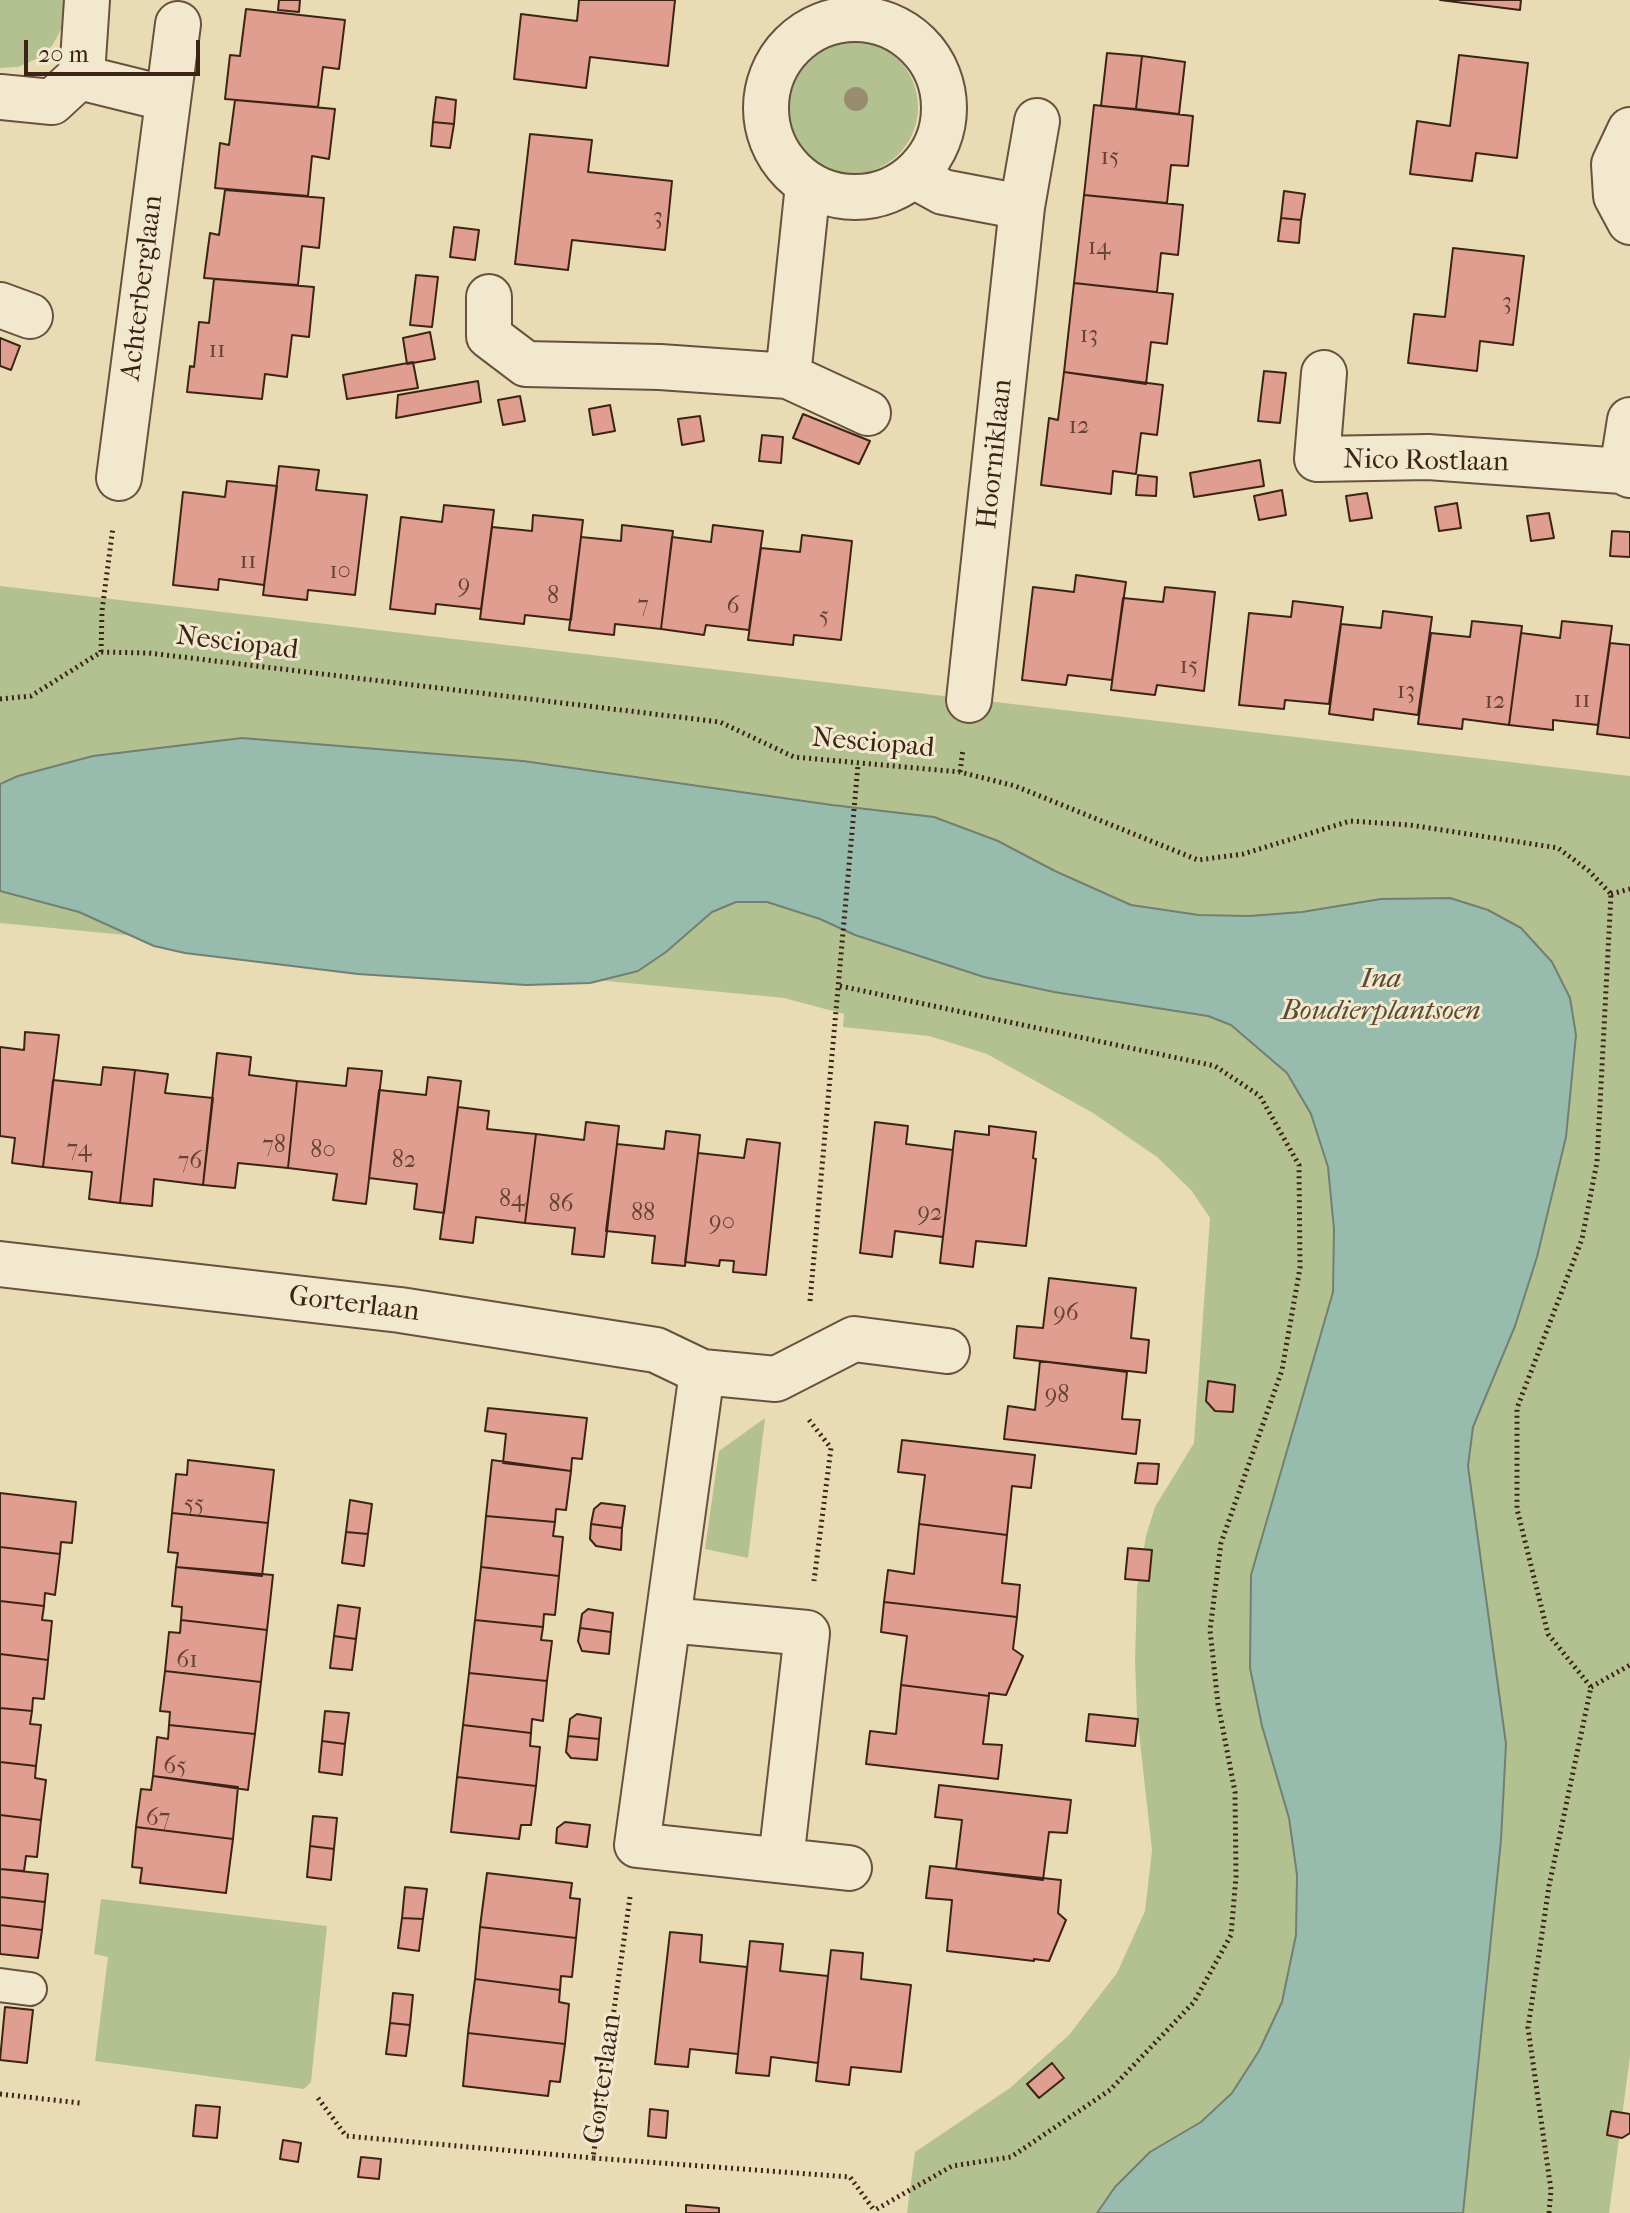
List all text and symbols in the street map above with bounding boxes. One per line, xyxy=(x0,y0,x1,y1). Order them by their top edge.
scale bar xyxy=(28,24,204,74)
text: 20 m xyxy=(38,40,89,68)
house number: 15 xyxy=(1101,144,1119,172)
street label: Achterberglaan xyxy=(115,193,171,383)
house number: 3 xyxy=(653,204,663,232)
house number: 14 xyxy=(1088,234,1110,262)
house number: 3 xyxy=(1502,289,1512,317)
house number: 13 xyxy=(1080,322,1098,350)
house number: 11 xyxy=(208,337,226,365)
street label: Hoorniklaan xyxy=(971,377,1021,531)
house number: 12 xyxy=(1069,413,1089,441)
street label: Nico Rostlaan xyxy=(1343,444,1509,480)
house number: 11 xyxy=(239,548,257,576)
house number: 10 xyxy=(329,558,351,586)
house number: 9 xyxy=(458,572,470,600)
house number: 8 xyxy=(547,583,559,611)
house number: 7 xyxy=(637,592,649,620)
house number: 6 xyxy=(727,593,739,621)
house number: 5 xyxy=(819,603,829,631)
street label: Nesciopad xyxy=(174,620,300,668)
house number: 15 xyxy=(1180,653,1198,681)
house number: 13 xyxy=(1397,678,1415,706)
house number: 11 xyxy=(1573,687,1591,715)
house number: 12 xyxy=(1485,688,1505,716)
street label: Nesciopad xyxy=(810,722,936,766)
park label: Ina Boudierplantsoen xyxy=(1281,963,1481,1029)
house number: 78 xyxy=(262,1132,286,1160)
house number: 74 xyxy=(66,1136,92,1164)
house number: 80 xyxy=(310,1137,336,1165)
house number: 82 xyxy=(392,1147,416,1175)
house number: 76 xyxy=(178,1148,202,1176)
house number: 84 xyxy=(499,1186,525,1214)
house number: 86 xyxy=(548,1191,574,1219)
house number: 88 xyxy=(631,1200,655,1228)
house number: 92 xyxy=(918,1200,942,1228)
house number: 90 xyxy=(709,1209,735,1237)
street label: Gorterlaan xyxy=(287,1280,421,1330)
house number: 96 xyxy=(1053,1300,1079,1328)
house number: 98 xyxy=(1045,1382,1069,1410)
house number: 55 xyxy=(184,1491,204,1519)
house number: 61 xyxy=(176,1647,198,1675)
house number: 65 xyxy=(163,1753,187,1781)
house number: 67 xyxy=(146,1805,170,1833)
street label: Gorterlaan xyxy=(578,2012,630,2146)

